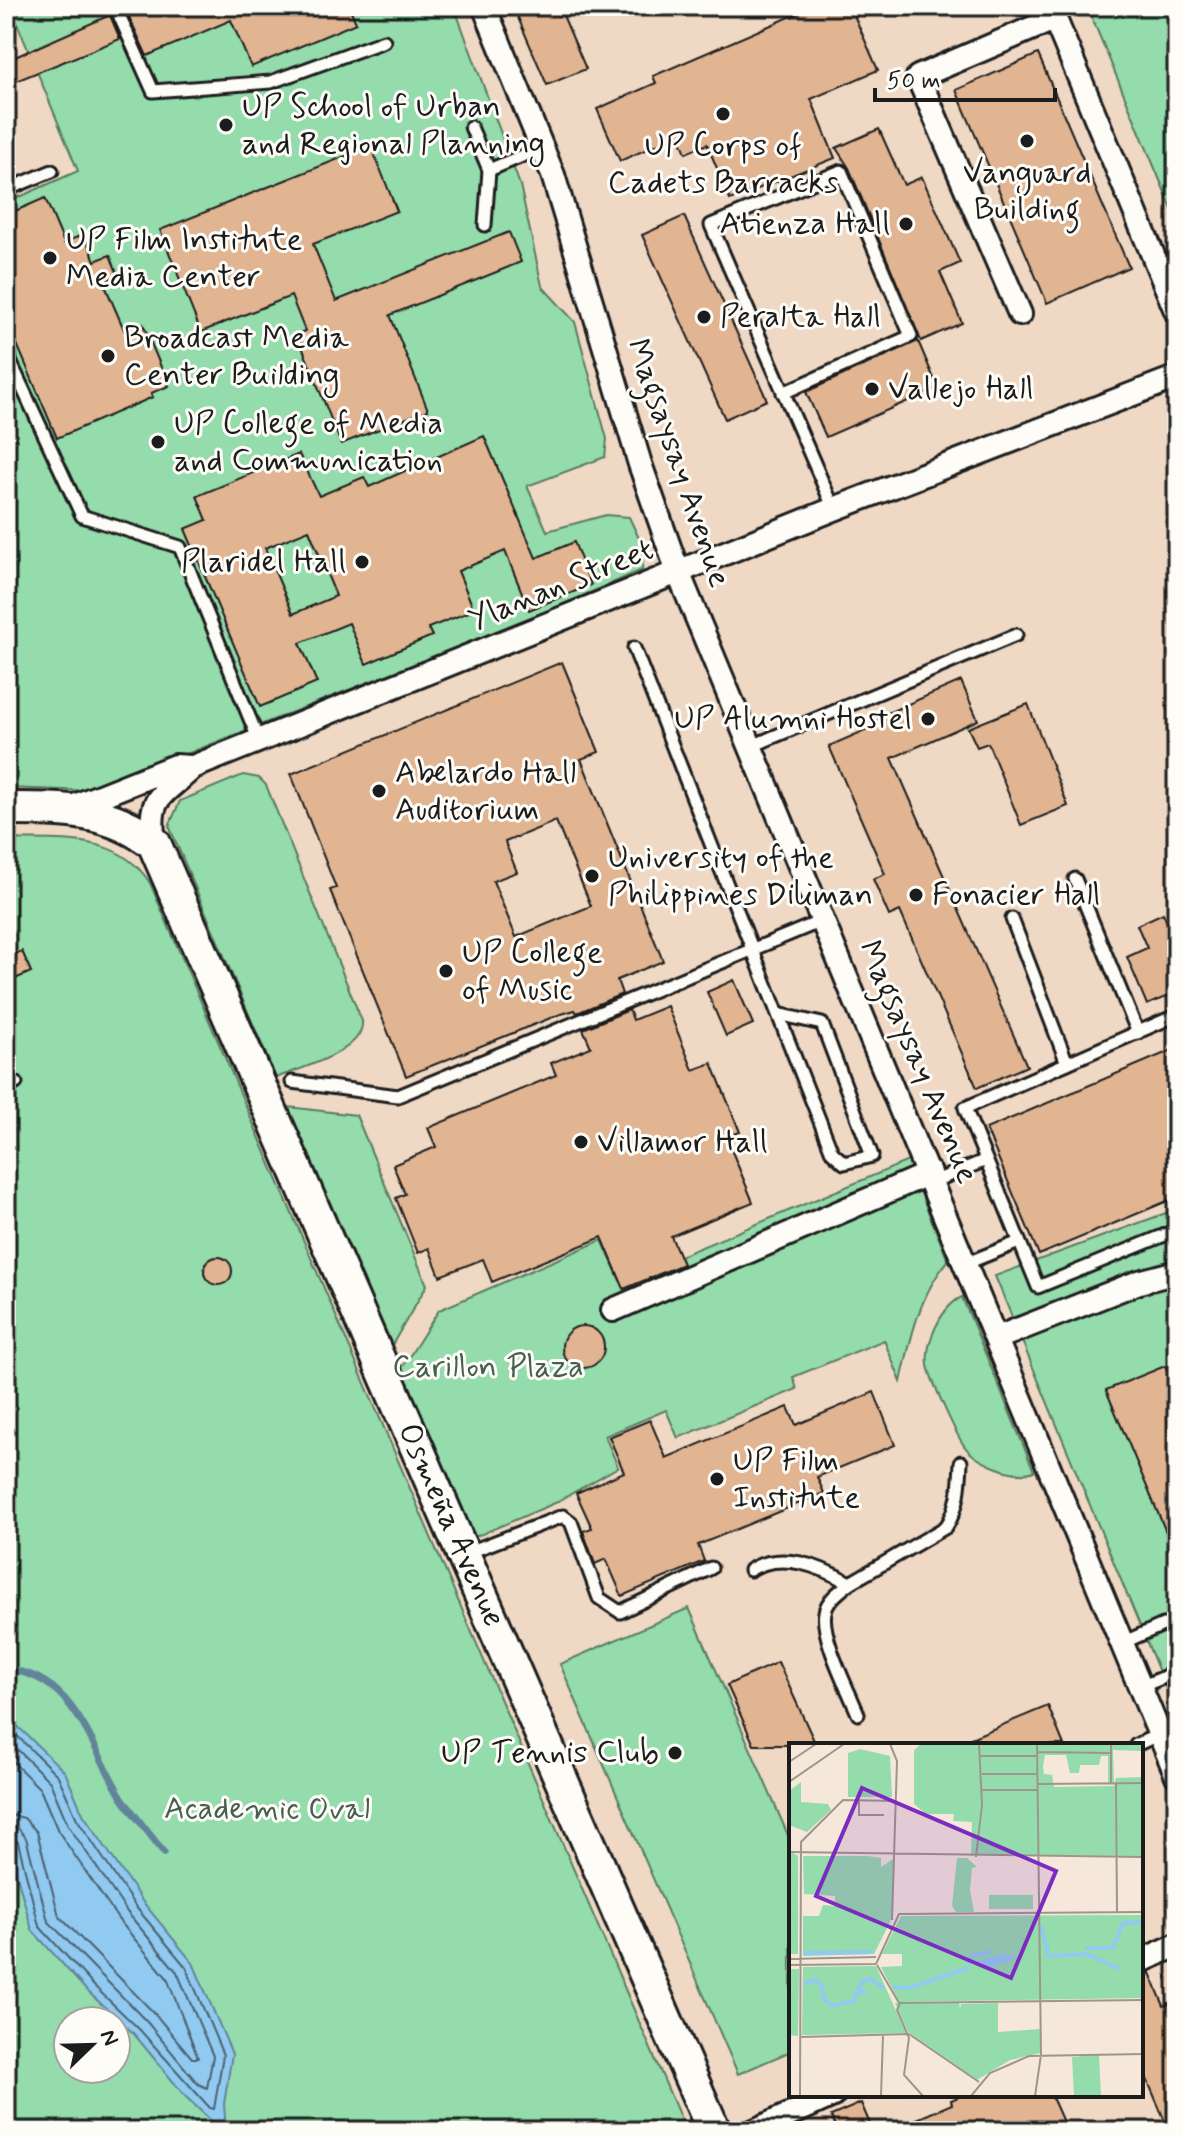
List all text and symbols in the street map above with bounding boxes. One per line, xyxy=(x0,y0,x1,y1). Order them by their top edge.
scale bar xyxy=(875,52,1055,102)
text: 50 m xyxy=(887,66,941,97)
place label: UP School of Urban and Regional Planning xyxy=(242,86,545,167)
marker: UP Corps of Cadets Barracks xyxy=(714,105,732,123)
marker: UP School of Urban and Regional Planning xyxy=(217,116,235,134)
place label: UP Corps of Cadets Barracks xyxy=(608,125,838,204)
marker: Vanguard Building xyxy=(1018,132,1036,150)
place label: Vanguard Building xyxy=(963,152,1091,234)
place label: Atienza Hall xyxy=(719,203,890,245)
marker: Atienza Hall xyxy=(897,215,915,233)
place label: UP Film Institute Media Center xyxy=(66,219,302,298)
marker: UP Film Institute Media Center xyxy=(41,249,59,267)
place label: Peralta Hall xyxy=(720,296,881,338)
marker: Peralta Hall xyxy=(695,308,713,326)
place label: Broadcast Media Center Building xyxy=(124,317,349,398)
street label: Magsaysay Avenue xyxy=(613,333,740,594)
marker: Broadcast Media Center Building xyxy=(99,347,117,365)
place label: Vallejo Hall xyxy=(888,368,1034,410)
marker: Vallejo Hall xyxy=(863,380,881,398)
place label: UP College of Media and Communication xyxy=(174,403,443,482)
marker: UP College of Media and Communication xyxy=(149,433,167,451)
street label: Ylanan Street xyxy=(462,529,660,641)
place label: Plaridel Hall xyxy=(181,541,346,583)
marker: Plaridel Hall xyxy=(353,553,371,571)
place label: UP Alumni Hostel xyxy=(674,698,912,740)
marker: UP Alumni Hostel xyxy=(919,710,937,728)
place label: Abelardo Hall Auditorium xyxy=(395,752,576,831)
marker: Abelardo Hall Auditorium xyxy=(370,782,388,800)
place label: University of the Philippines Diliman xyxy=(608,837,873,916)
marker: University of the Philippines Diliman xyxy=(583,867,601,885)
place label: Fonacier Hall xyxy=(932,874,1101,916)
marker: Fonacier Hall xyxy=(907,886,925,904)
place label: UP College of Music xyxy=(462,932,602,1011)
street label: Magsaysay Avenue xyxy=(845,934,988,1191)
marker: UP College of Music xyxy=(437,962,455,980)
place label: Villamor Hall xyxy=(597,1121,768,1163)
marker: Villamor Hall xyxy=(572,1133,590,1151)
park label: Carillon Plaza xyxy=(392,1346,584,1388)
street label: Osmeña Avenue xyxy=(387,1417,515,1633)
place label: UP Film Institute xyxy=(733,1440,860,1519)
marker: UP Film Institute xyxy=(708,1470,726,1488)
place label: UP Tennis Club xyxy=(441,1732,659,1774)
inset map xyxy=(789,1743,1143,2097)
marker: UP Tennis Club xyxy=(666,1744,684,1762)
park label: Academic Oval xyxy=(164,1788,370,1830)
north arrow xyxy=(52,2005,132,2085)
text: N xyxy=(93,2026,124,2050)

